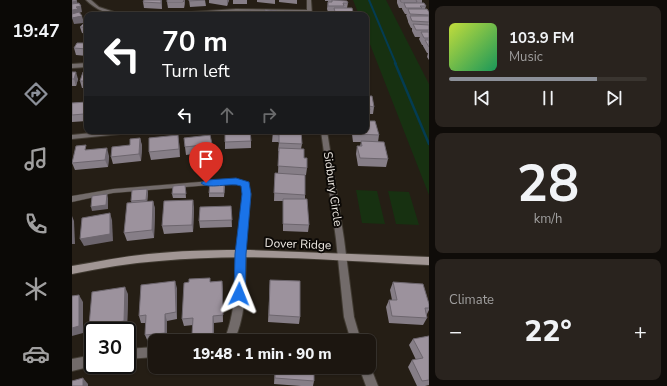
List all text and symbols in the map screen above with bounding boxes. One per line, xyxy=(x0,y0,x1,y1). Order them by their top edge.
text: 19:47 xyxy=(12,19,60,43)
text: 70 m xyxy=(162,23,228,61)
icon: left xyxy=(96,28,148,80)
text: 103.9 FM xyxy=(509,28,574,48)
text: Music xyxy=(509,48,543,66)
text: Turn left xyxy=(162,59,230,83)
icon: directions xyxy=(22,80,50,108)
icon: previous xyxy=(471,87,493,109)
icon: pause xyxy=(537,87,559,109)
icon: next xyxy=(603,87,625,109)
icon: left xyxy=(174,104,196,126)
icon: ahead xyxy=(216,104,238,126)
icon: right xyxy=(258,104,280,126)
pin xyxy=(189,142,223,183)
icon: music xyxy=(22,145,50,173)
icon: arrive xyxy=(195,148,217,170)
text: 28 xyxy=(517,148,579,219)
street label: Sidbury Circle xyxy=(320,151,346,227)
icon: phone xyxy=(22,210,50,238)
text: km/h xyxy=(534,210,562,228)
street label: Dover Ridge xyxy=(264,235,332,253)
position arrow xyxy=(218,273,260,315)
icon: climate xyxy=(22,275,50,303)
text: Climate xyxy=(449,291,494,309)
text: 22° xyxy=(524,311,572,352)
text: − xyxy=(449,317,462,347)
text: + xyxy=(634,317,647,347)
speed limit sign: 30 xyxy=(84,322,136,374)
icon: car xyxy=(22,340,50,368)
text: 19:48 · 1 min · 90 m xyxy=(192,344,332,364)

